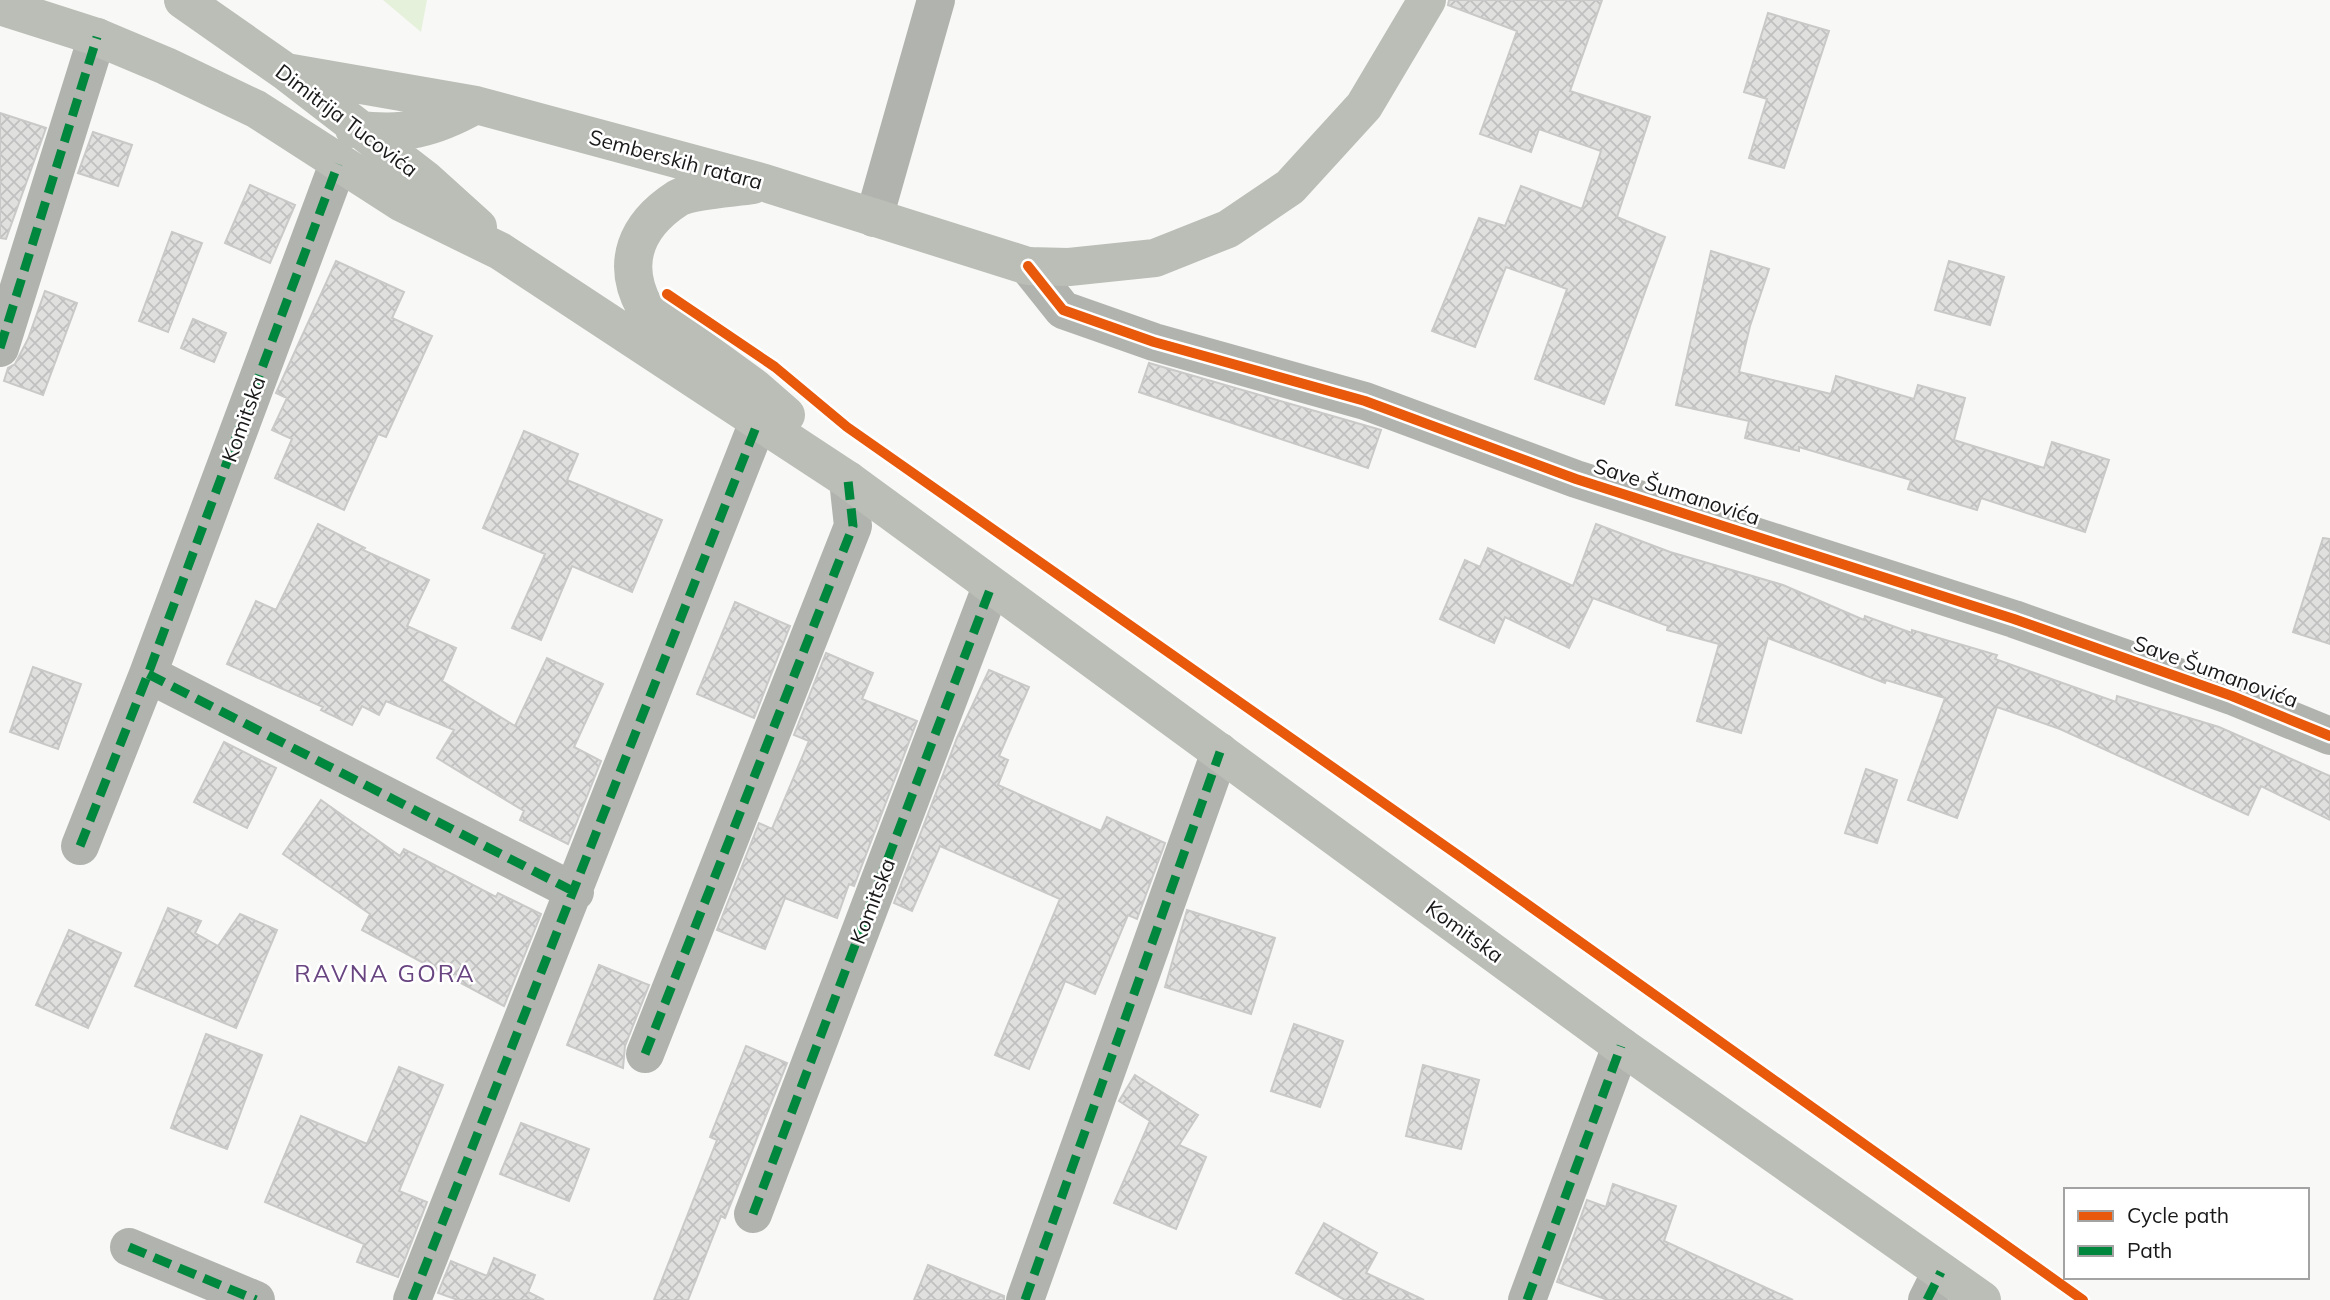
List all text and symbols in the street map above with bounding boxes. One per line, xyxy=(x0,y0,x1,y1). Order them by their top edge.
street label: Dimitrija Tucovića xyxy=(271,58,423,182)
street label: Semberskih ratara xyxy=(586,123,766,195)
street label: Komitska xyxy=(215,372,271,466)
street label: Save Šumanovića xyxy=(1591,452,1763,530)
street label: Save Šumanovića xyxy=(2130,629,2302,713)
street label: Komitska xyxy=(844,855,900,947)
street label: Komitska xyxy=(1421,894,1509,968)
district label: RAVNA GORA xyxy=(294,958,476,988)
legend xyxy=(2064,1188,2309,1279)
text: Cycle path xyxy=(2127,1202,2229,1228)
text: Path xyxy=(2127,1237,2172,1263)

